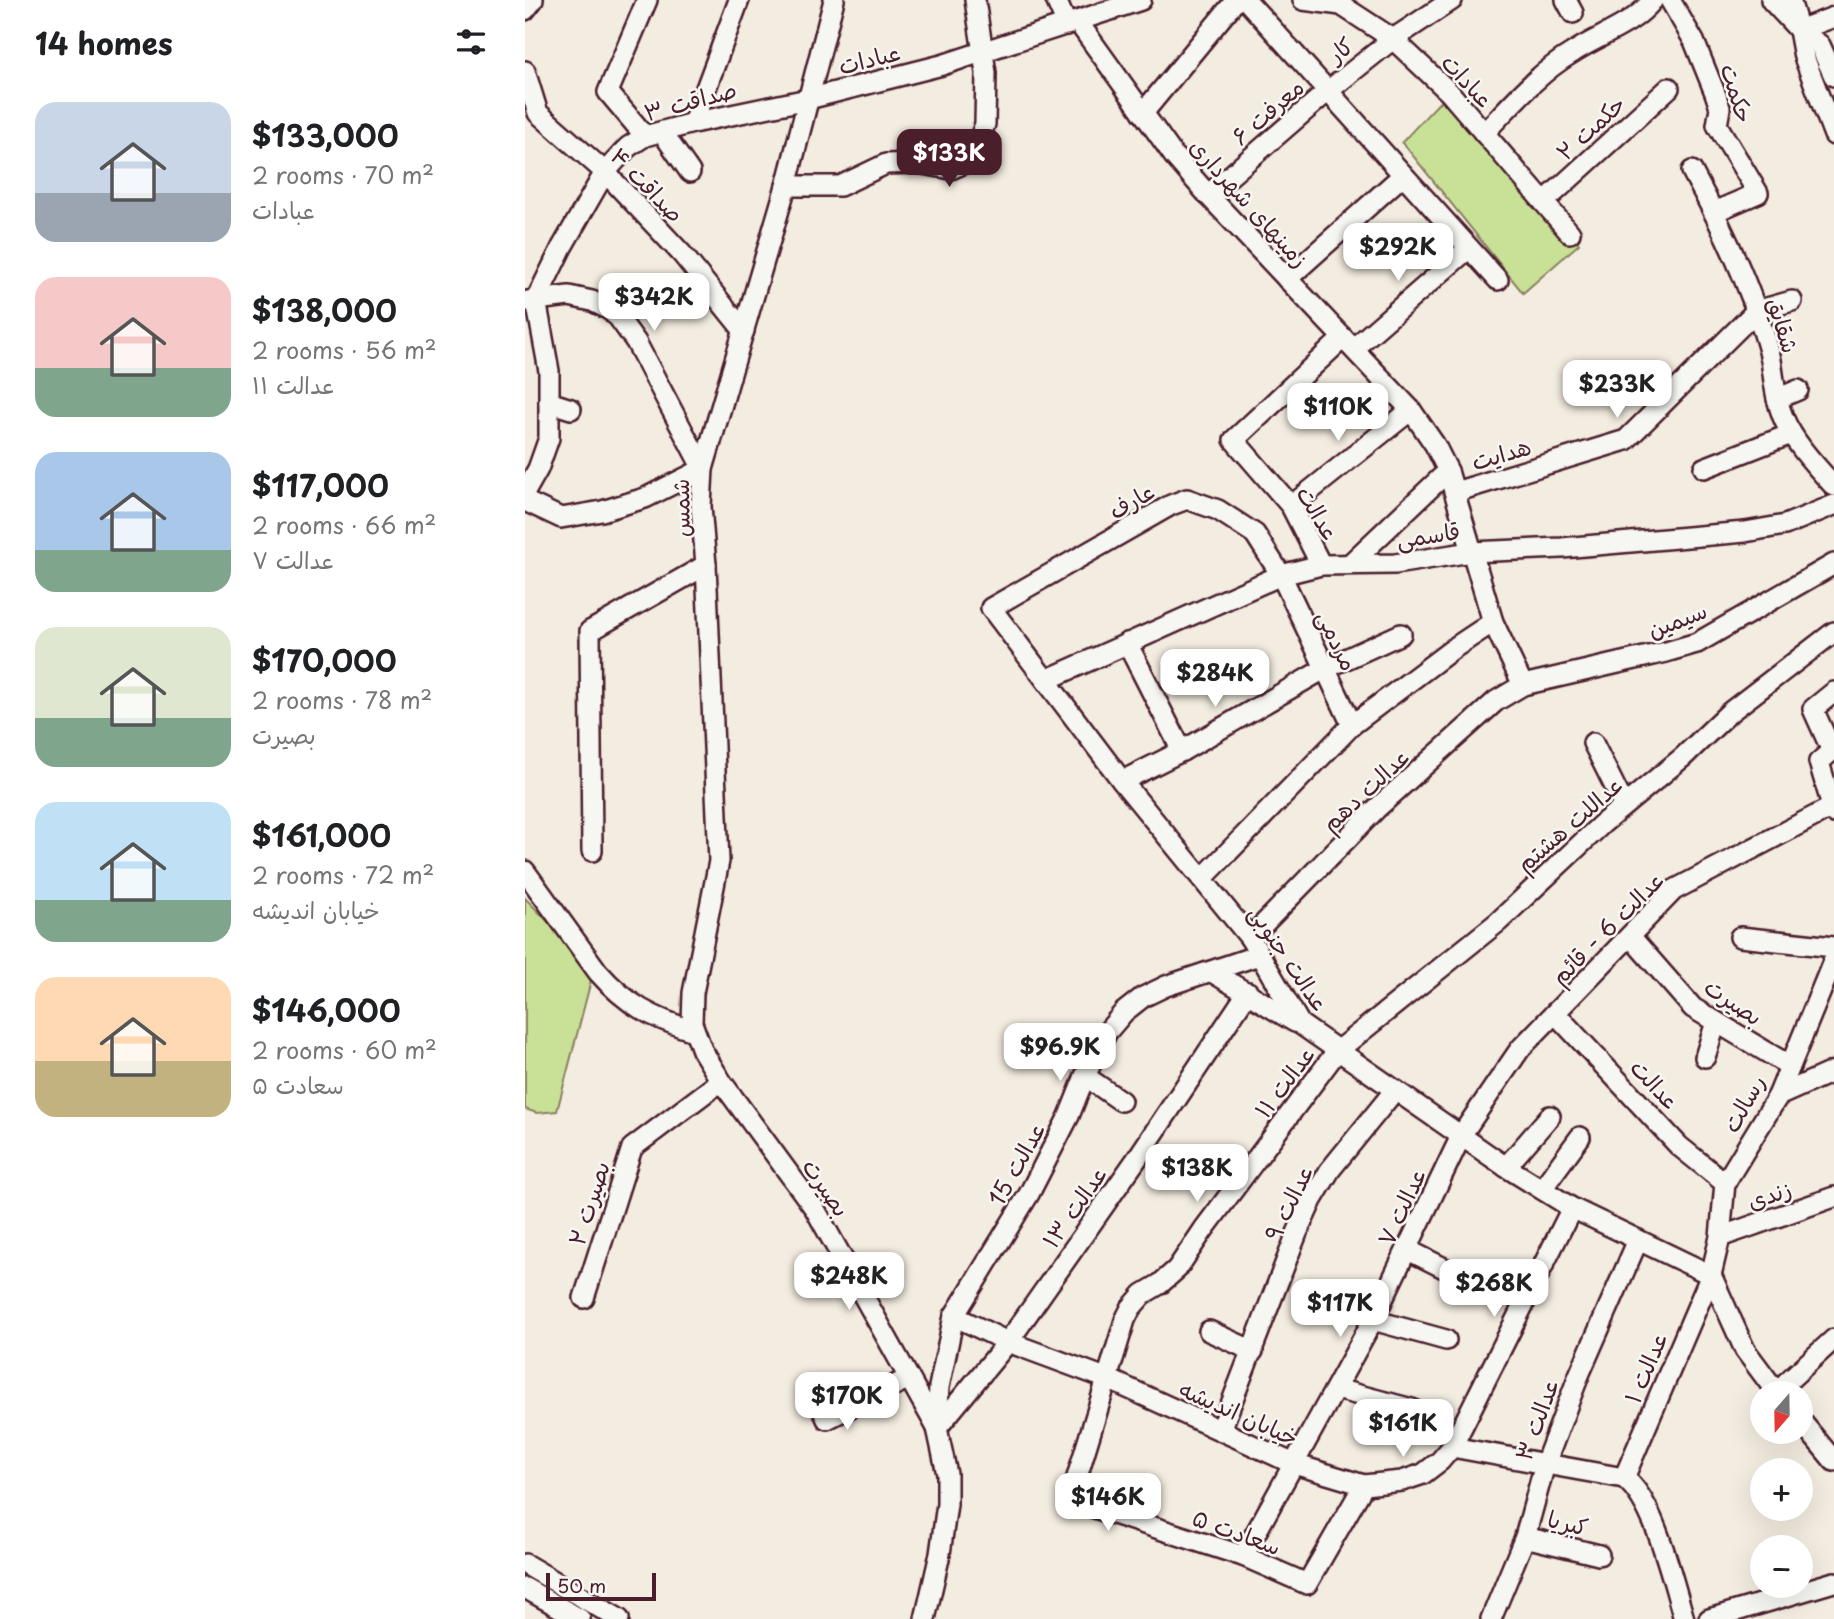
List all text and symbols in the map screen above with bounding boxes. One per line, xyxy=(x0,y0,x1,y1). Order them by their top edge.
text: 14 homes xyxy=(35,20,173,65)
icon: filters xyxy=(452,23,490,61)
street label: کار xyxy=(1318,27,1361,72)
street label: عبادات xyxy=(834,33,904,83)
street label: عبادات xyxy=(1434,45,1502,115)
street label: حکمت xyxy=(1712,59,1764,127)
street label: معرفت ۶ xyxy=(1223,69,1311,153)
street label: صداقت ۳ xyxy=(640,71,740,129)
street label: حکمت ۲ xyxy=(1547,86,1633,168)
text: $133,000 xyxy=(252,112,399,157)
street label: زمینهای شهرداری xyxy=(1182,129,1318,275)
icon: home xyxy=(91,130,175,214)
pin: $133K xyxy=(900,130,998,189)
text: $133K xyxy=(913,134,985,169)
street label: صداقت ۴ xyxy=(603,138,693,230)
text: 2 rooms · 70 m² xyxy=(252,157,434,192)
text: عبادات xyxy=(252,192,315,227)
pin: $292K xyxy=(1349,224,1447,283)
text: $292K xyxy=(1359,228,1437,263)
pin: $342K xyxy=(605,274,703,333)
text: $342K xyxy=(614,278,694,313)
text: $138,000 xyxy=(252,287,397,332)
street label: شقایق xyxy=(1759,293,1809,357)
icon: home xyxy=(91,305,175,389)
text: 2 rooms · 56 m² xyxy=(252,332,437,367)
pin: $233K xyxy=(1568,360,1666,420)
text: $233K xyxy=(1579,365,1655,400)
text: عدالت ۱۱ xyxy=(252,367,335,402)
pin: $110K xyxy=(1289,384,1387,443)
text: $110K xyxy=(1303,388,1373,423)
street label: هدایت xyxy=(1467,428,1535,478)
text: $117,000 xyxy=(252,462,389,507)
street label: عارف xyxy=(1101,473,1161,527)
street label: شمس xyxy=(662,478,698,538)
street label: عدالت xyxy=(1289,479,1349,547)
icon: home xyxy=(91,480,175,564)
text: 2 rooms · 66 m² xyxy=(252,507,436,542)
street label: قاسمی xyxy=(1394,512,1462,556)
text: عدالت ۷ xyxy=(252,542,335,577)
street label: سیمین xyxy=(1642,592,1712,646)
street label: مردمی xyxy=(1309,604,1367,676)
text: $170,000 xyxy=(252,637,397,682)
pin: $284K xyxy=(1166,650,1264,709)
text: $284K xyxy=(1176,654,1254,689)
icon: home xyxy=(91,655,175,739)
text: 2 rooms · 78 m² xyxy=(252,682,432,717)
text: بصیرت xyxy=(252,717,316,752)
street label: عدالت دهم xyxy=(1313,739,1419,841)
street label: عداللت هشتم xyxy=(1508,766,1632,881)
text: $161,000 xyxy=(252,812,391,857)
icon: home xyxy=(91,830,175,914)
text: 2 rooms · 72 m² xyxy=(252,857,434,892)
street label: عدالت 6 - قائم xyxy=(1542,862,1673,993)
text: خیابان اندیشه xyxy=(252,892,380,927)
street label: عدالت جنوبی xyxy=(1241,897,1339,1019)
street label: بصیرت xyxy=(1698,969,1770,1033)
text: $146,000 xyxy=(252,987,401,1032)
icon: home xyxy=(91,1005,175,1089)
pin: $96.9K xyxy=(1003,1024,1117,1083)
text: $96.9K xyxy=(1020,1028,1100,1063)
text: 2 rooms · 60 m² xyxy=(252,1032,437,1067)
street label: عدالت ۱۱ xyxy=(1245,1037,1323,1125)
street label: عدالت xyxy=(1623,1050,1689,1118)
text: سعادت ۵ xyxy=(252,1067,344,1102)
street label: رسالت xyxy=(1713,1068,1773,1138)
street label: عدالت 15 xyxy=(978,1114,1054,1212)
pin: $138K xyxy=(1148,1144,1246,1204)
text: $138K xyxy=(1161,1149,1233,1184)
street label: بصیرت xyxy=(795,1151,859,1223)
street label: بصیرت ۲ xyxy=(558,1156,618,1250)
street label: عدالت ۱۳ xyxy=(1033,1157,1115,1255)
street label: عدالت ۹ xyxy=(1254,1158,1322,1246)
street label: عدالت ۷ xyxy=(1368,1161,1434,1251)
street label: زندی xyxy=(1742,1170,1796,1218)
pin: $248K xyxy=(800,1252,898,1312)
text: $248K xyxy=(810,1257,888,1292)
pin: $268K xyxy=(1445,1260,1543,1319)
text: $268K xyxy=(1455,1264,1533,1299)
pin: $117K xyxy=(1291,1280,1389,1339)
text: $117K xyxy=(1307,1284,1373,1319)
street label: عدالت ۱ xyxy=(1614,1326,1676,1408)
street label: خیابان اندیشه xyxy=(1174,1370,1304,1454)
pin: $170K xyxy=(798,1372,896,1432)
street label: عدالت ۳ xyxy=(1505,1373,1567,1465)
text: $170K xyxy=(811,1377,883,1412)
north arrow xyxy=(1750,1381,1813,1444)
map controls xyxy=(1750,1381,1813,1598)
pin: $161K xyxy=(1354,1400,1452,1459)
text: $161K xyxy=(1369,1404,1437,1439)
button: + xyxy=(1750,1458,1813,1521)
pin: $146K xyxy=(1059,1474,1157,1533)
text: $146K xyxy=(1071,1478,1145,1513)
street label: سعادت ۵ xyxy=(1188,1499,1286,1563)
street label: کبریا xyxy=(1544,1500,1592,1544)
button: − xyxy=(1750,1535,1813,1598)
scale bar xyxy=(546,1570,656,1602)
text: 50 m xyxy=(557,1571,606,1599)

